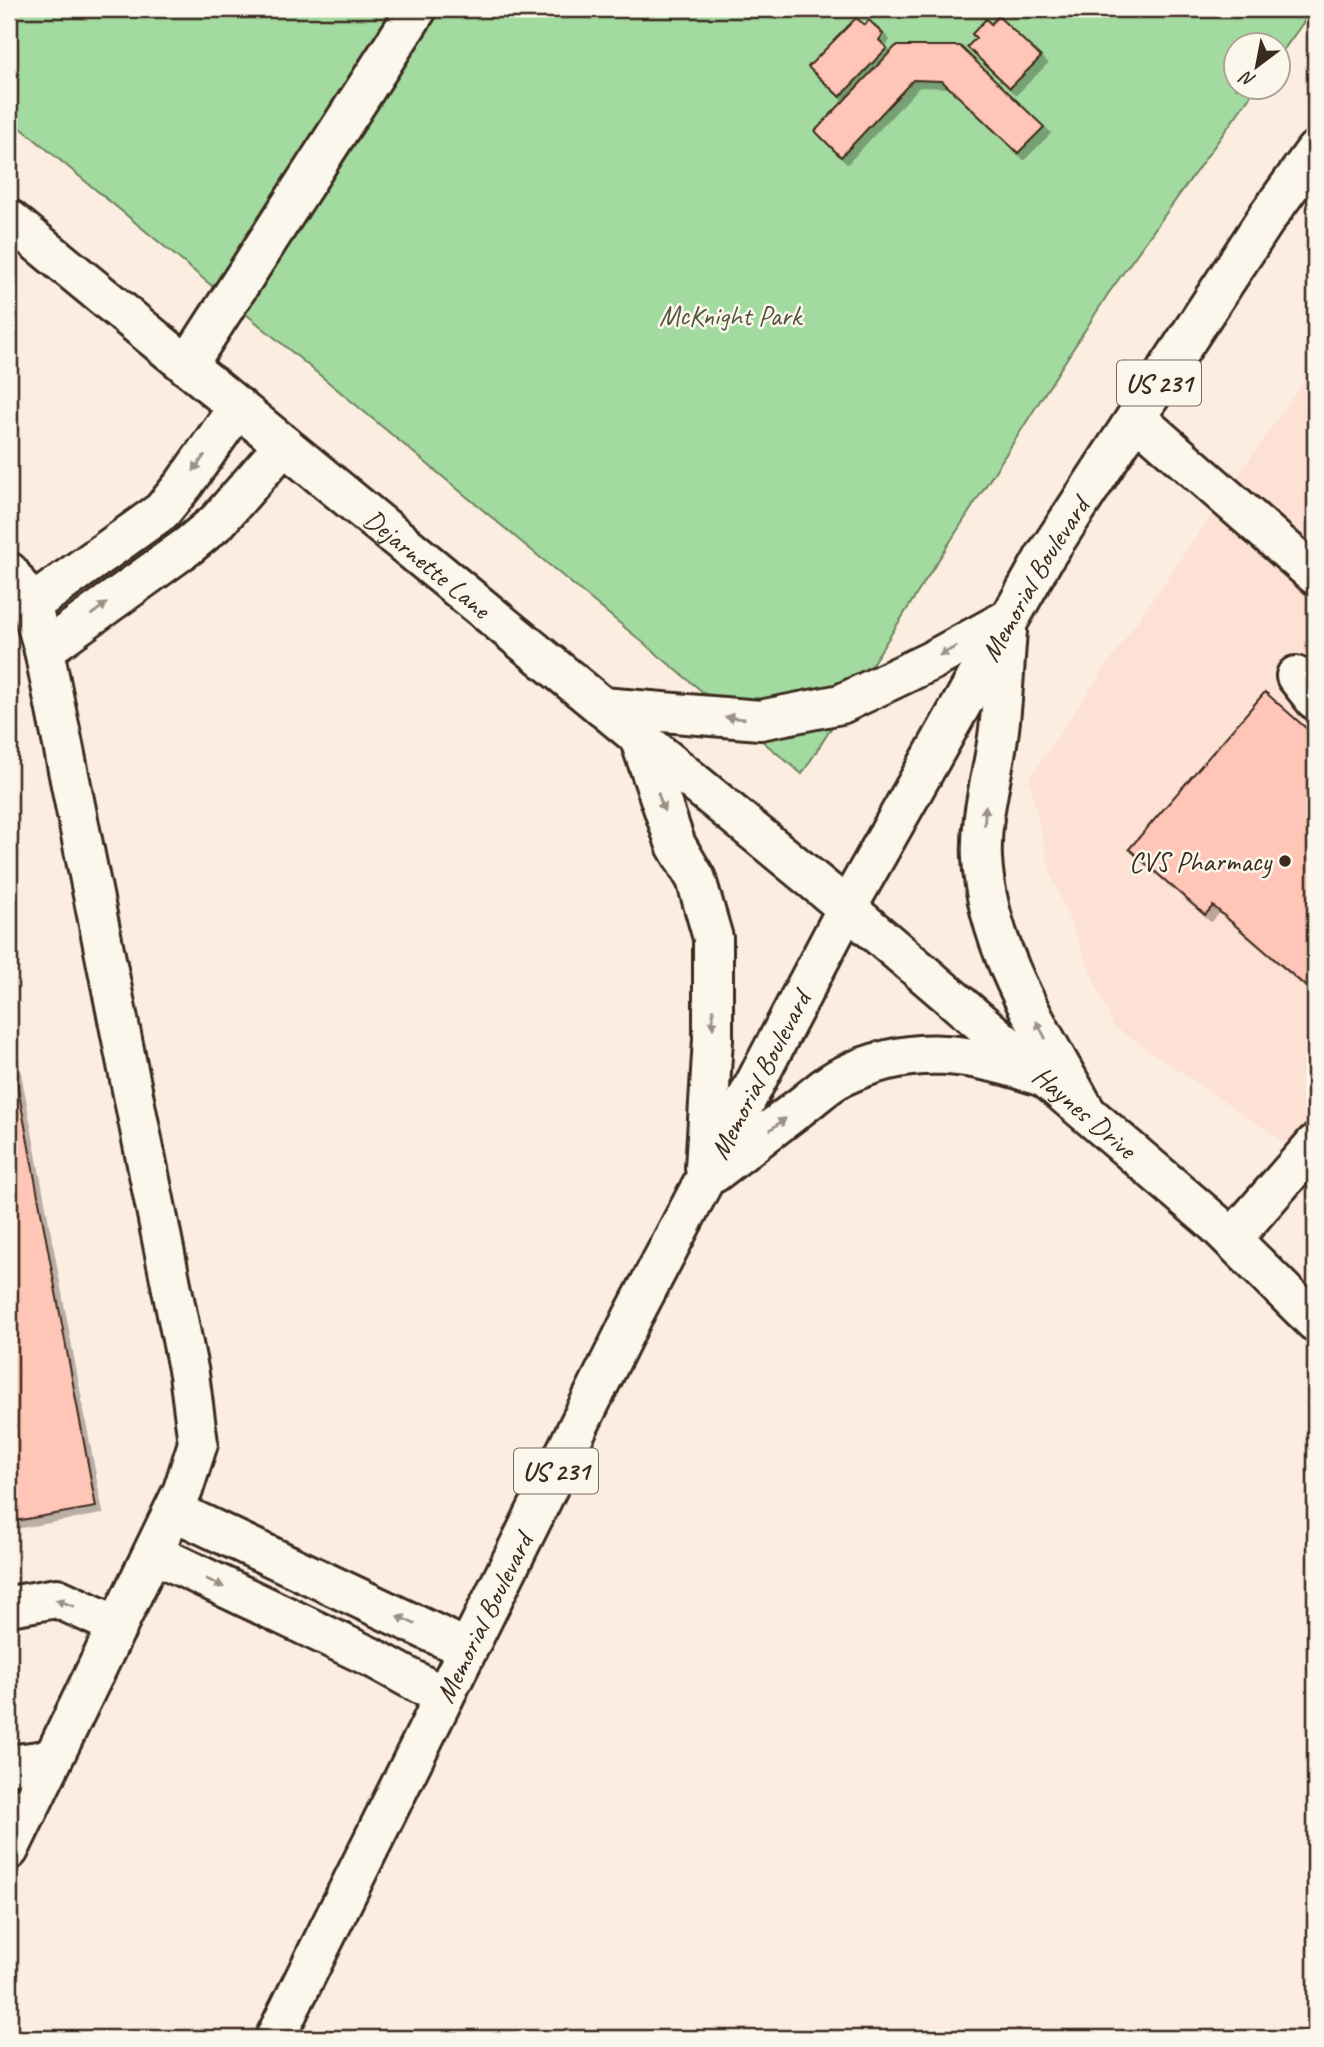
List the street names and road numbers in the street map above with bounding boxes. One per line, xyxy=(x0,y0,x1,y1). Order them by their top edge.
road number: US 231 xyxy=(1117,360,1201,406)
street label: Memorial Boulevard xyxy=(973,488,1099,667)
street label: Dejarnette Lane xyxy=(357,501,499,627)
street label: Memorial Boulevard xyxy=(702,982,820,1165)
street label: Haynes Drive xyxy=(1025,1058,1145,1167)
road number: US 231 xyxy=(514,1448,598,1494)
street label: Memorial Boulevard xyxy=(427,1524,542,1708)

